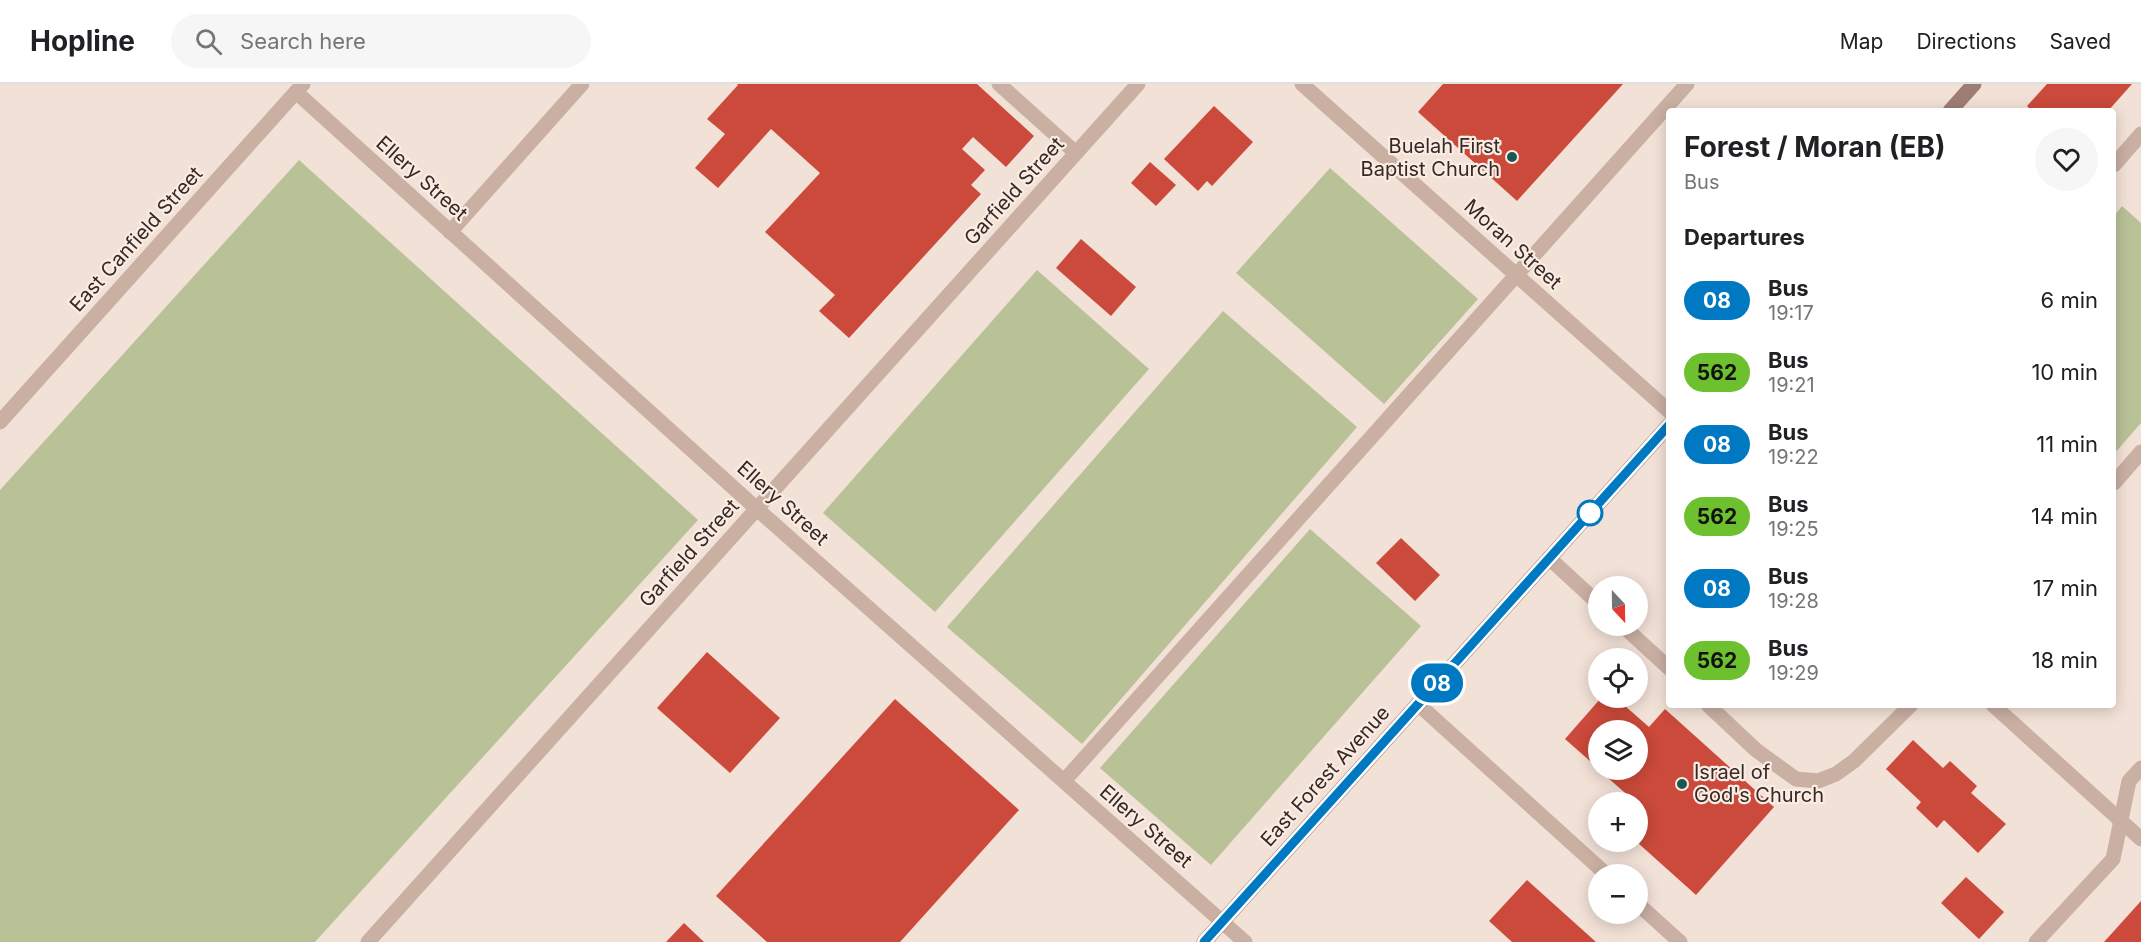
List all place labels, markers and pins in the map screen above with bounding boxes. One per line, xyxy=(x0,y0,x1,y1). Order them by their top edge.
place label: Buelah First Baptist Church xyxy=(1361,134,1500,181)
marker: Buelah First Baptist Church xyxy=(1505,150,1519,164)
unlabelled marker xyxy=(1577,500,1603,526)
place label: Israel of God's Church xyxy=(1694,760,1824,807)
marker: Israel of God's Church xyxy=(1675,777,1689,791)

